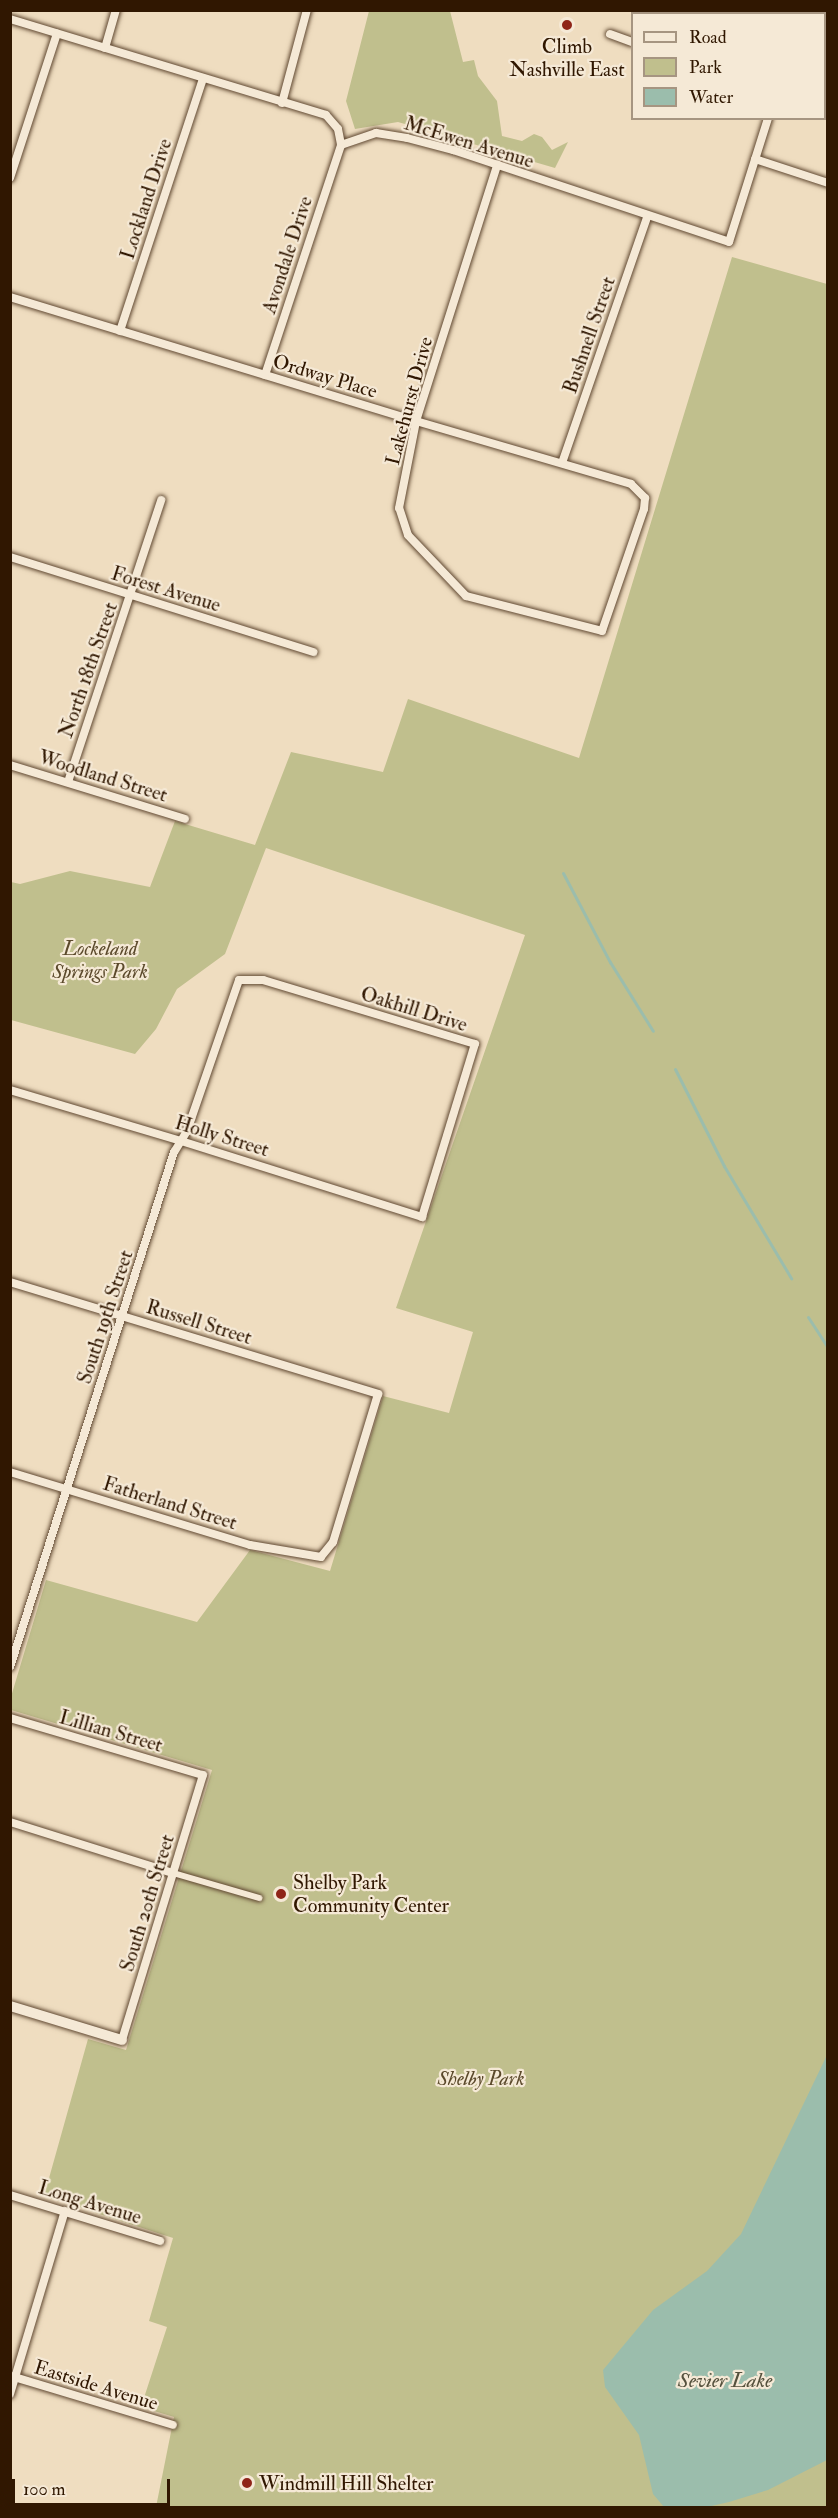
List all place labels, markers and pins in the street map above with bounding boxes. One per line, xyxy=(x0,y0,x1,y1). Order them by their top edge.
marker: Climb Nashville East xyxy=(560,18,574,32)
place label: Climb Nashville East xyxy=(509,35,625,82)
place label: Shelby Park Community Center xyxy=(293,1870,449,1917)
marker: Shelby Park Community Center xyxy=(274,1887,288,1901)
place label: Windmill Hill Shelter xyxy=(259,2471,434,2495)
marker: Windmill Hill Shelter xyxy=(240,2476,254,2490)

